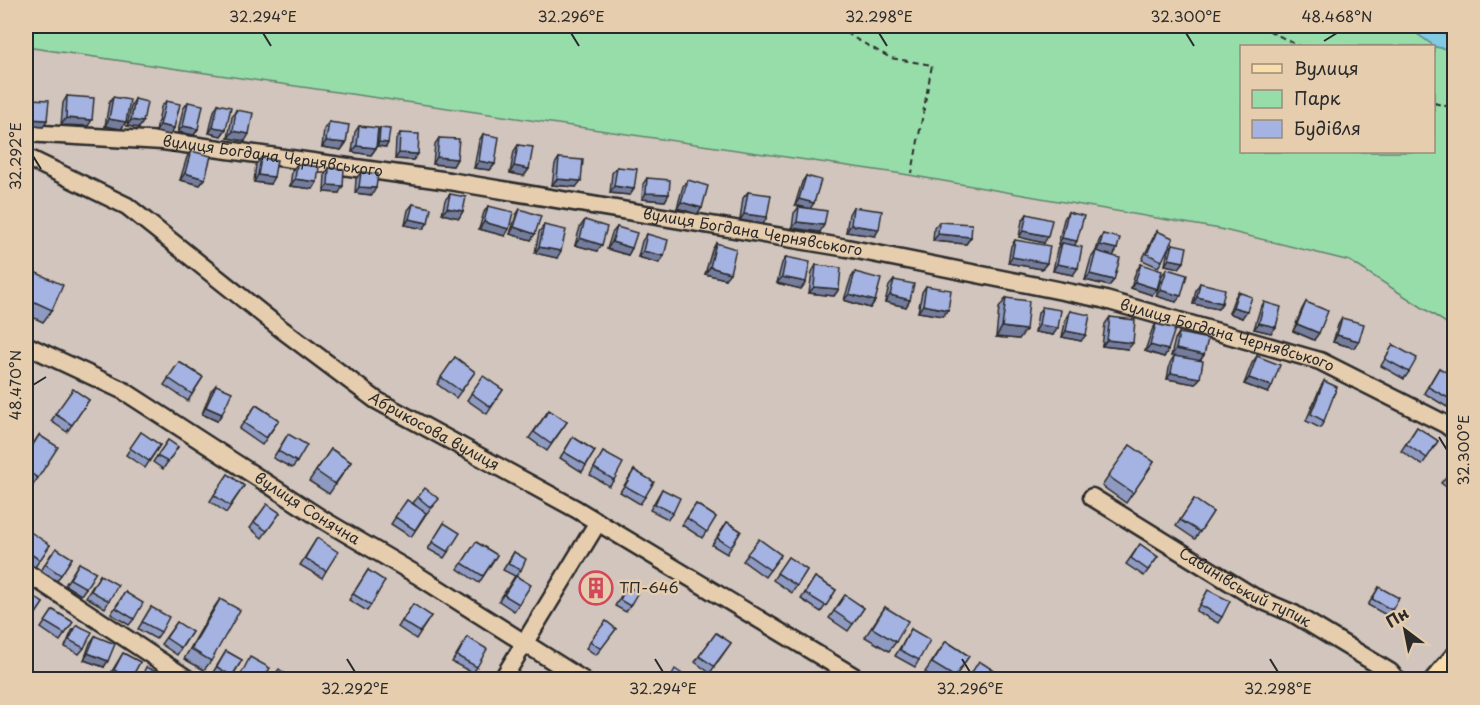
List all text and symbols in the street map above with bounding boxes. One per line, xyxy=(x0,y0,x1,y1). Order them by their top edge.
text: 32.294°E xyxy=(229,4,297,27)
text: 32.296°E xyxy=(537,4,605,27)
text: 32.298°E xyxy=(845,4,913,27)
text: 32.300°E xyxy=(1151,4,1221,27)
text: 48.468°N xyxy=(1301,4,1373,27)
legend xyxy=(1240,45,1435,153)
text: Вулиця xyxy=(1294,54,1359,81)
text: Парк xyxy=(1294,84,1341,111)
text: Будівля xyxy=(1294,114,1361,141)
text: 32.292°E xyxy=(3,122,26,190)
street label: вулиця Богдана Чернявського xyxy=(161,128,385,182)
street label: вулиця Богдана Чернявського xyxy=(641,201,865,261)
street label: вулиця Богдана Чернявського xyxy=(1118,292,1339,377)
text: 48.470°N xyxy=(3,350,26,420)
street label: Абрикосова вулиця xyxy=(364,385,504,475)
text: 32.300°E xyxy=(1451,415,1474,485)
street label: вулиця Сонячна xyxy=(251,466,366,550)
street label: Савинівський тупик xyxy=(1175,541,1316,632)
building icon: ТП-646 xyxy=(578,570,614,606)
place label: ТП-646 xyxy=(619,575,679,598)
north arrow xyxy=(1375,600,1435,660)
text: Пн xyxy=(1380,600,1413,633)
text: 32.292°E xyxy=(321,676,389,699)
text: 32.294°E xyxy=(629,676,697,699)
text: 32.296°E xyxy=(936,676,1004,699)
text: 32.298°E xyxy=(1244,676,1312,699)

